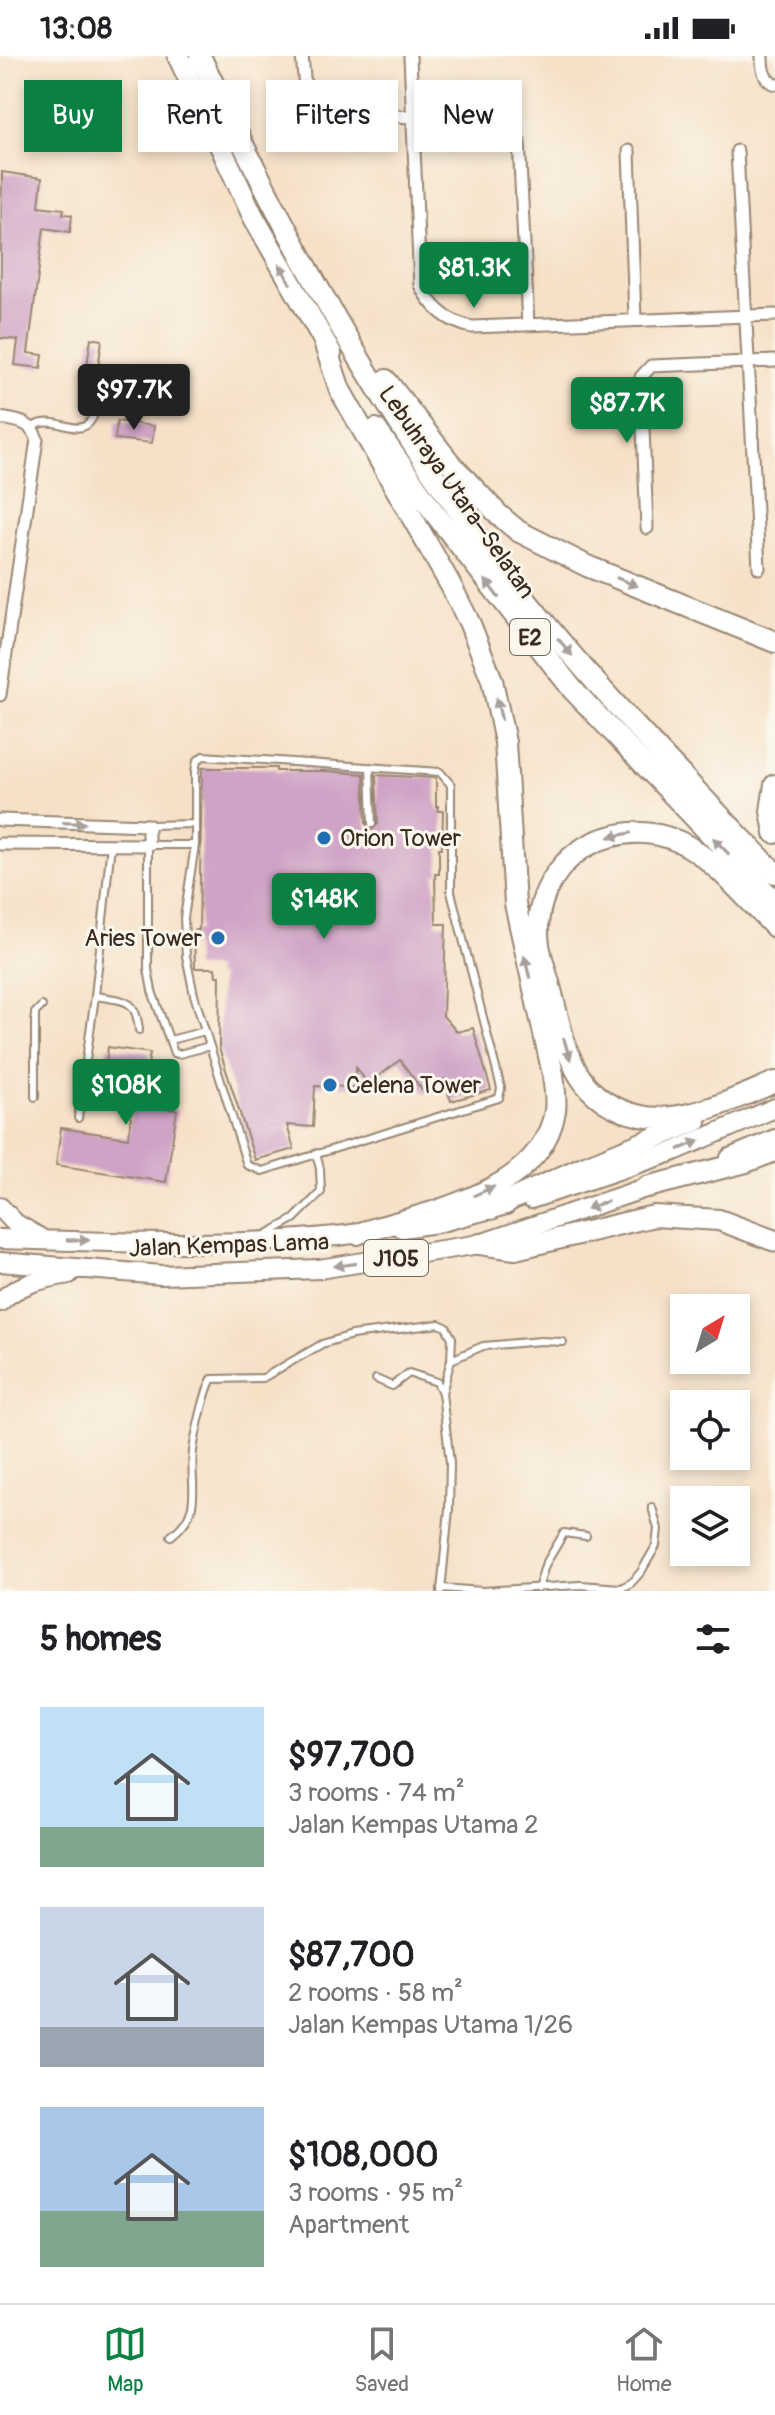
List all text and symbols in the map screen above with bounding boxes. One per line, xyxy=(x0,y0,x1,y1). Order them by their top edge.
text: 13:08 xyxy=(40,10,112,47)
chip: Buy xyxy=(24,80,122,152)
chip: Rent xyxy=(138,80,250,152)
chip: Filters xyxy=(266,80,398,152)
chip: New xyxy=(414,80,522,152)
pin: $81.3K xyxy=(409,242,539,310)
text: $81.3K xyxy=(437,252,511,284)
one-way arrow xyxy=(279,263,293,285)
pin: $97.7K xyxy=(69,364,199,432)
text: $97.7K xyxy=(96,374,172,406)
pin: $87.7K xyxy=(562,377,692,445)
street label: Lebuhraya Utara–Selatan xyxy=(372,380,541,604)
text: $87.7K xyxy=(589,387,665,419)
one-way arrow xyxy=(615,576,639,589)
one-way arrow xyxy=(485,579,501,599)
road number: E2 xyxy=(510,619,550,655)
one-way arrow xyxy=(557,637,574,658)
one-way arrow xyxy=(492,696,505,721)
one-way arrow xyxy=(62,816,87,829)
place label: Orion Tower xyxy=(340,824,461,853)
marker: Orion Tower xyxy=(315,829,333,847)
one-way arrow xyxy=(607,829,632,842)
one-way arrow xyxy=(712,837,730,856)
pin: $148K xyxy=(268,873,380,941)
text: $148K xyxy=(290,883,358,915)
place label: Aries Tower xyxy=(84,924,202,953)
marker: Aries Tower xyxy=(209,929,227,947)
one-way arrow xyxy=(521,954,533,979)
one-way arrow xyxy=(561,1037,574,1061)
pin: $108K xyxy=(70,1059,182,1127)
text: $108K xyxy=(91,1069,161,1101)
place label: Celena Tower xyxy=(346,1071,482,1100)
marker: Celena Tower xyxy=(321,1076,339,1094)
one-way arrow xyxy=(677,1138,701,1151)
one-way arrow xyxy=(472,1184,496,1198)
one-way arrow xyxy=(585,1200,609,1212)
street label: Jalan Kempas Lama xyxy=(128,1228,330,1263)
one-way arrow xyxy=(66,1234,91,1247)
road number: J105 xyxy=(364,1240,428,1276)
one-way arrow xyxy=(332,1259,357,1272)
north arrow xyxy=(670,1294,750,1374)
map controls xyxy=(670,1294,750,1566)
button: locate xyxy=(670,1390,750,1470)
button: layers xyxy=(670,1486,750,1566)
icon: filters xyxy=(691,1617,735,1661)
text: 5 homes xyxy=(40,1618,161,1661)
text: $97,700 xyxy=(288,1734,415,1777)
icon: home xyxy=(104,1739,200,1835)
text: 3 rooms · 74 m² xyxy=(288,1777,465,1809)
text: Jalan Kempas Utama 2 xyxy=(288,1809,538,1841)
text: $87,700 xyxy=(288,1934,415,1977)
icon: home xyxy=(104,1939,200,2035)
text: 2 rooms · 58 m² xyxy=(288,1977,463,2009)
text: Jalan Kempas Utama 1/26 xyxy=(288,2009,573,2041)
text: $108,000 xyxy=(288,2134,438,2177)
icon: home xyxy=(104,2139,200,2235)
text: 3 rooms · 95 m² xyxy=(288,2177,463,2209)
text: Apartment xyxy=(288,2209,409,2241)
tab: Map xyxy=(103,2322,147,2398)
tab: Saved xyxy=(354,2322,409,2398)
tab: Home xyxy=(616,2322,671,2398)

